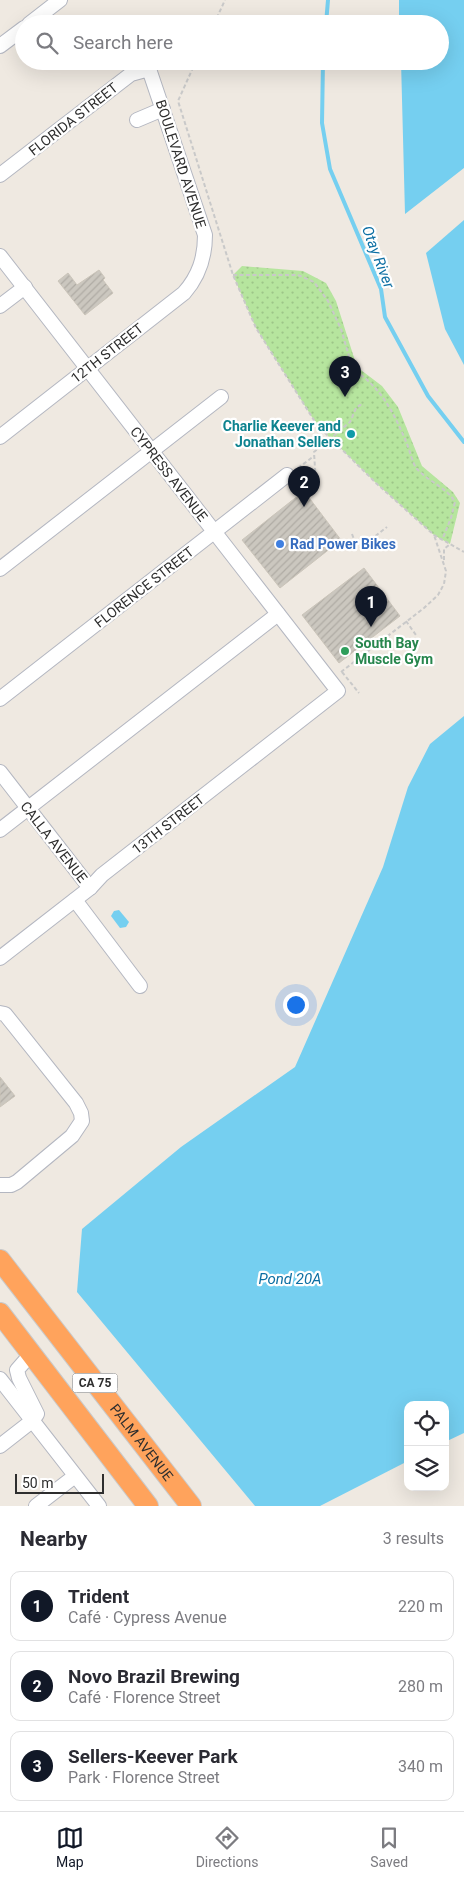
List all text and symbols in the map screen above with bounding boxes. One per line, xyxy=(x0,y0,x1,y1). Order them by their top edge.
search box xyxy=(15,15,449,70)
icon: search xyxy=(33,29,61,57)
text: Search here xyxy=(73,31,173,54)
street label: FLORIDA STREET xyxy=(25,79,121,159)
street label: BOULEVARD AVENUE xyxy=(153,98,209,230)
water label: Otay River xyxy=(358,223,398,292)
street label: 12TH STREET xyxy=(68,319,147,386)
pin: 3 xyxy=(329,356,361,397)
place label: Charlie Keever and Jonathan Sellers xyxy=(223,418,341,450)
street label: CYPRESS AVENUE xyxy=(127,424,211,524)
marker: Charlie Keever and Jonathan Sellers xyxy=(345,428,357,440)
pin: 2 xyxy=(288,466,320,507)
place label: Rad Power Bikes xyxy=(290,536,396,552)
marker: Rad Power Bikes xyxy=(274,538,286,550)
street label: FLORENCE STREET xyxy=(91,543,197,631)
pin: 1 xyxy=(355,586,387,627)
place label: South Bay Muscle Gym xyxy=(355,635,433,667)
marker: South Bay Muscle Gym xyxy=(339,645,351,657)
street label: 13TH STREET xyxy=(129,790,208,857)
street label: CALLA AVENUE xyxy=(17,798,91,886)
your location xyxy=(283,992,309,1018)
water label: Pond 20A xyxy=(258,1270,322,1288)
road number: CA 75 xyxy=(72,1374,118,1392)
street label: PALM AVENUE xyxy=(107,1401,176,1484)
map controls xyxy=(404,1401,449,1491)
button: locate xyxy=(404,1401,449,1446)
button: layers xyxy=(404,1446,449,1491)
scale bar xyxy=(15,1471,104,1494)
text: 50 m xyxy=(22,1475,54,1491)
text: Nearby xyxy=(20,1527,87,1551)
text: 3 results xyxy=(383,1529,444,1548)
text: Trident xyxy=(68,1585,129,1608)
text: 1 xyxy=(32,1597,42,1616)
text: 220 m xyxy=(398,1597,443,1616)
text: Café · Cypress Avenue xyxy=(68,1608,227,1627)
text: Novo Brazil Brewing xyxy=(68,1665,240,1688)
text: 2 xyxy=(32,1677,42,1696)
text: 280 m xyxy=(398,1677,443,1696)
text: Café · Florence Street xyxy=(68,1688,221,1707)
text: Sellers-Keever Park xyxy=(68,1745,238,1768)
text: 3 xyxy=(32,1757,42,1776)
text: 340 m xyxy=(398,1757,443,1776)
text: Park · Florence Street xyxy=(68,1768,220,1787)
tab: Map xyxy=(56,1824,84,1870)
tab: Directions xyxy=(196,1824,259,1870)
tab: Saved xyxy=(370,1824,408,1870)

